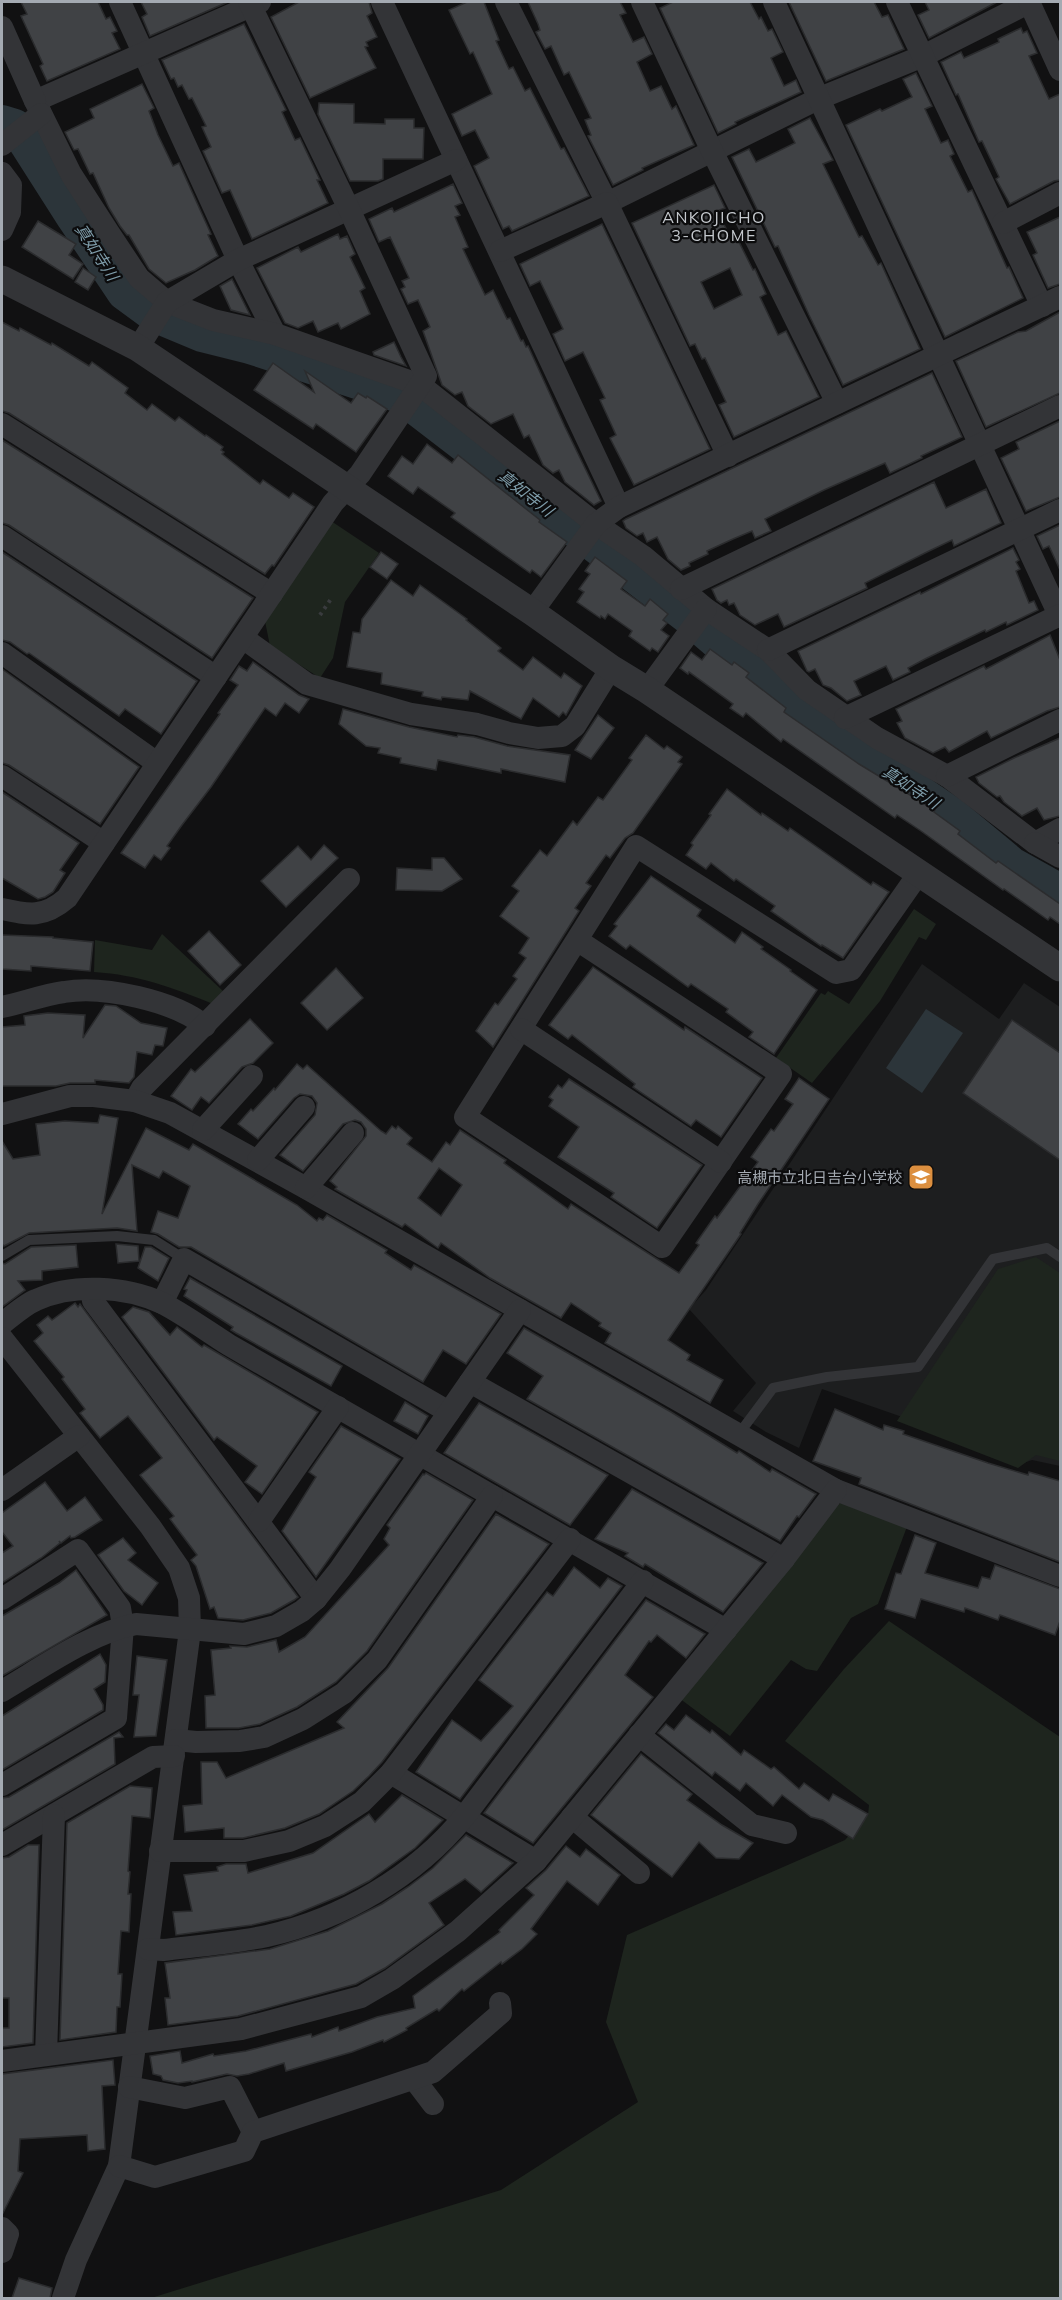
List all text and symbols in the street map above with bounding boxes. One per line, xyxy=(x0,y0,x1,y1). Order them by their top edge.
district label: ANKOJICHO 3-CHOME xyxy=(662,207,766,245)
water label: 真如寺川 xyxy=(71,220,124,286)
water label: 真如寺川 xyxy=(495,465,559,522)
water label: 真如寺川 xyxy=(879,761,945,814)
school or university icon: 高槻市立北日吉台小学校 xyxy=(906,1162,936,1192)
place label: 高槻市立北日吉台小学校 xyxy=(737,1168,902,1187)

